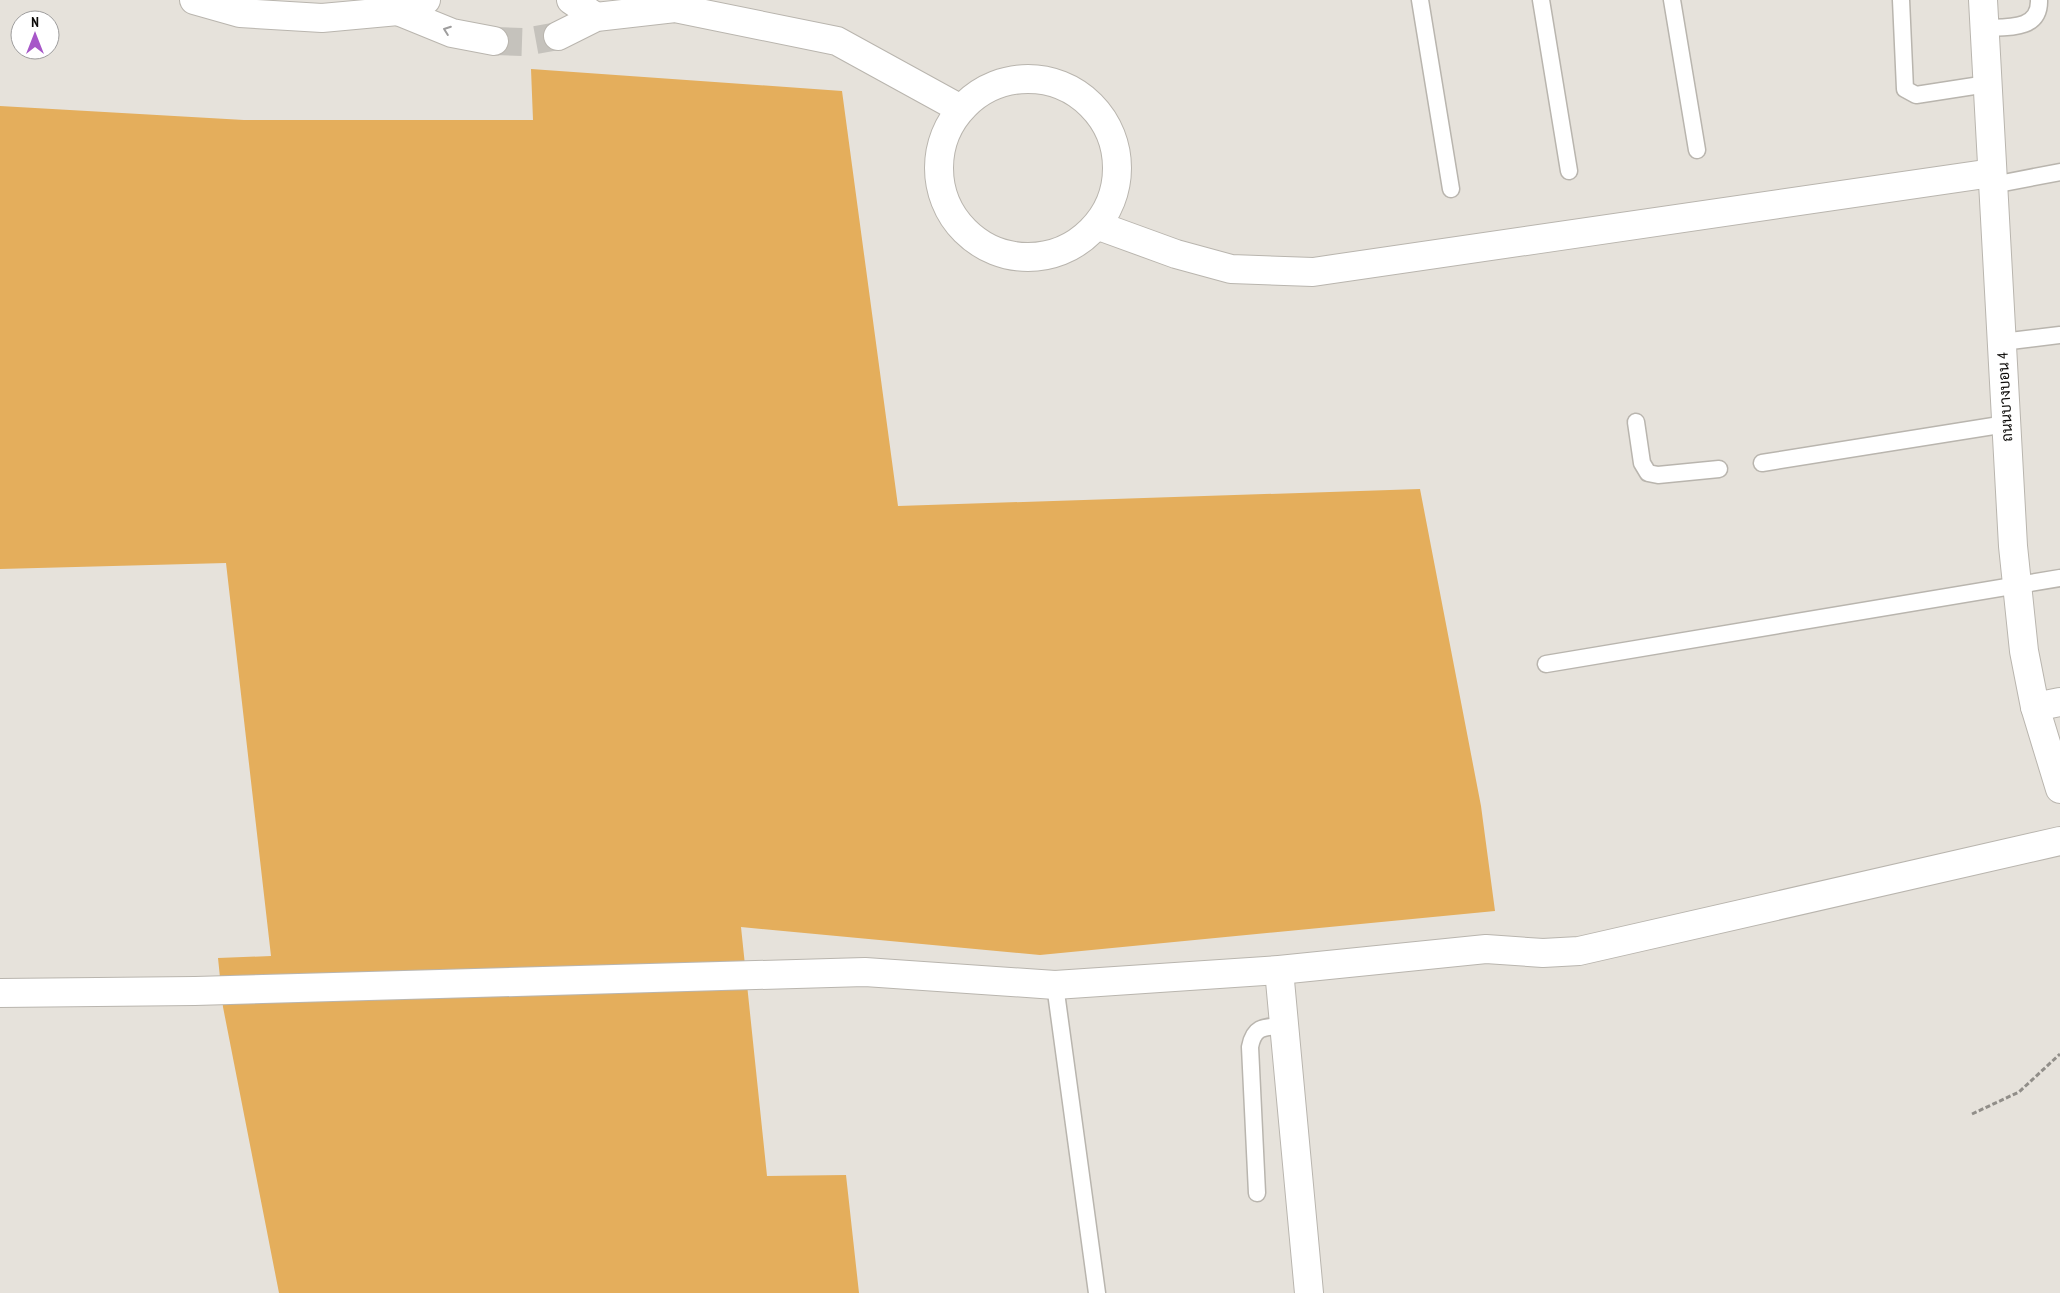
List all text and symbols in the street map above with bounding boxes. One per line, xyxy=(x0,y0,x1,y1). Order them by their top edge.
north arrow xyxy=(10,10,60,60)
text: N xyxy=(31,13,39,31)
one-way arrow xyxy=(443,26,452,36)
street label: ถนนบางบอน 4 xyxy=(1993,352,2016,442)

